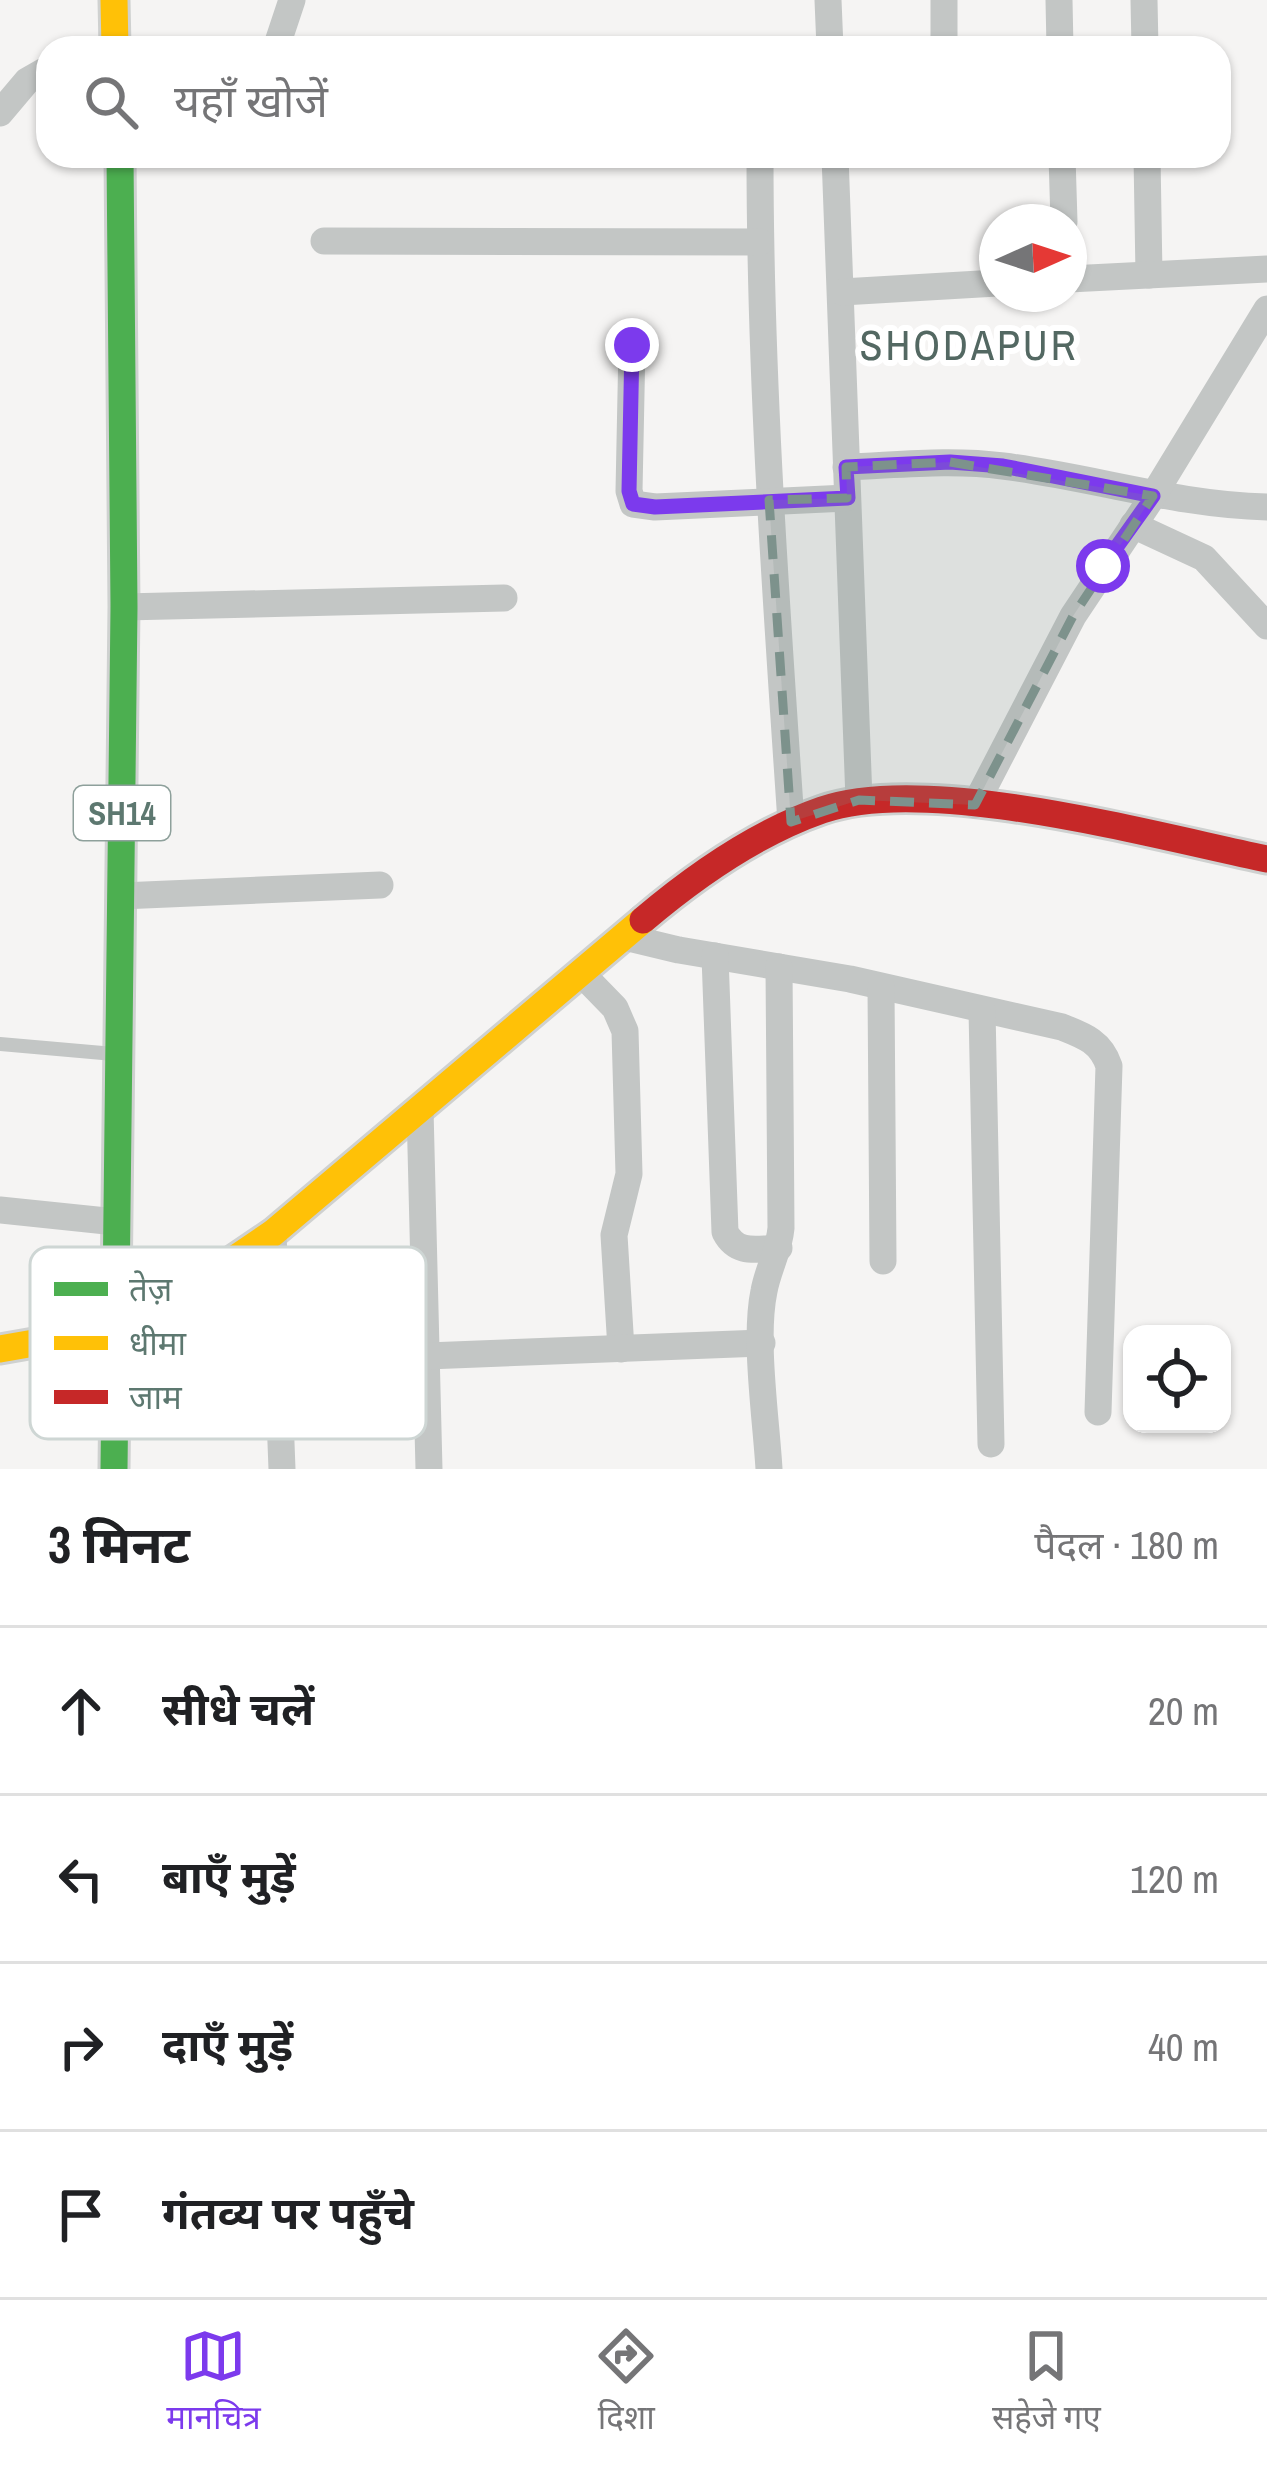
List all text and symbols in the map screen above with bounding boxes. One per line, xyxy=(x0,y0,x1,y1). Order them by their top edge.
search box xyxy=(36,36,1231,168)
icon: search xyxy=(78,69,144,135)
text: यहाँ खोजें xyxy=(174,70,328,131)
north arrow xyxy=(979,204,1087,312)
district label: SHODAPUR xyxy=(859,317,1079,373)
route end xyxy=(605,318,659,372)
route start xyxy=(1076,539,1130,593)
road number: SH14 xyxy=(74,786,170,840)
legend xyxy=(30,1247,426,1439)
text: तेज़ xyxy=(129,1267,173,1311)
text: धीमा xyxy=(129,1321,188,1365)
map controls xyxy=(1123,1325,1231,1433)
button: locate xyxy=(1123,1325,1231,1433)
text: जाम xyxy=(129,1375,183,1419)
text: 3 मिनट xyxy=(48,1510,190,1579)
text: पैदल · 180 m xyxy=(1034,1519,1219,1571)
icon: ahead xyxy=(48,1678,114,1744)
text: सीधे चलें xyxy=(162,1678,314,1739)
text: 20 m xyxy=(1148,1685,1219,1737)
icon: left xyxy=(48,1846,114,1912)
text: बाएँ मुड़ें xyxy=(162,1846,296,1907)
text: 120 m xyxy=(1130,1853,1219,1905)
icon: right xyxy=(48,2014,114,2080)
text: दाएँ मुड़ें xyxy=(162,2014,293,2075)
text: 40 m xyxy=(1148,2021,1219,2073)
icon: arrive xyxy=(48,2182,114,2248)
text: गंतव्य पर पहुँचे xyxy=(162,2182,414,2243)
tab: मानचित्र xyxy=(166,2323,261,2442)
tab: दिशा xyxy=(593,2323,659,2442)
tab: सहेजे गए xyxy=(992,2323,1101,2442)

